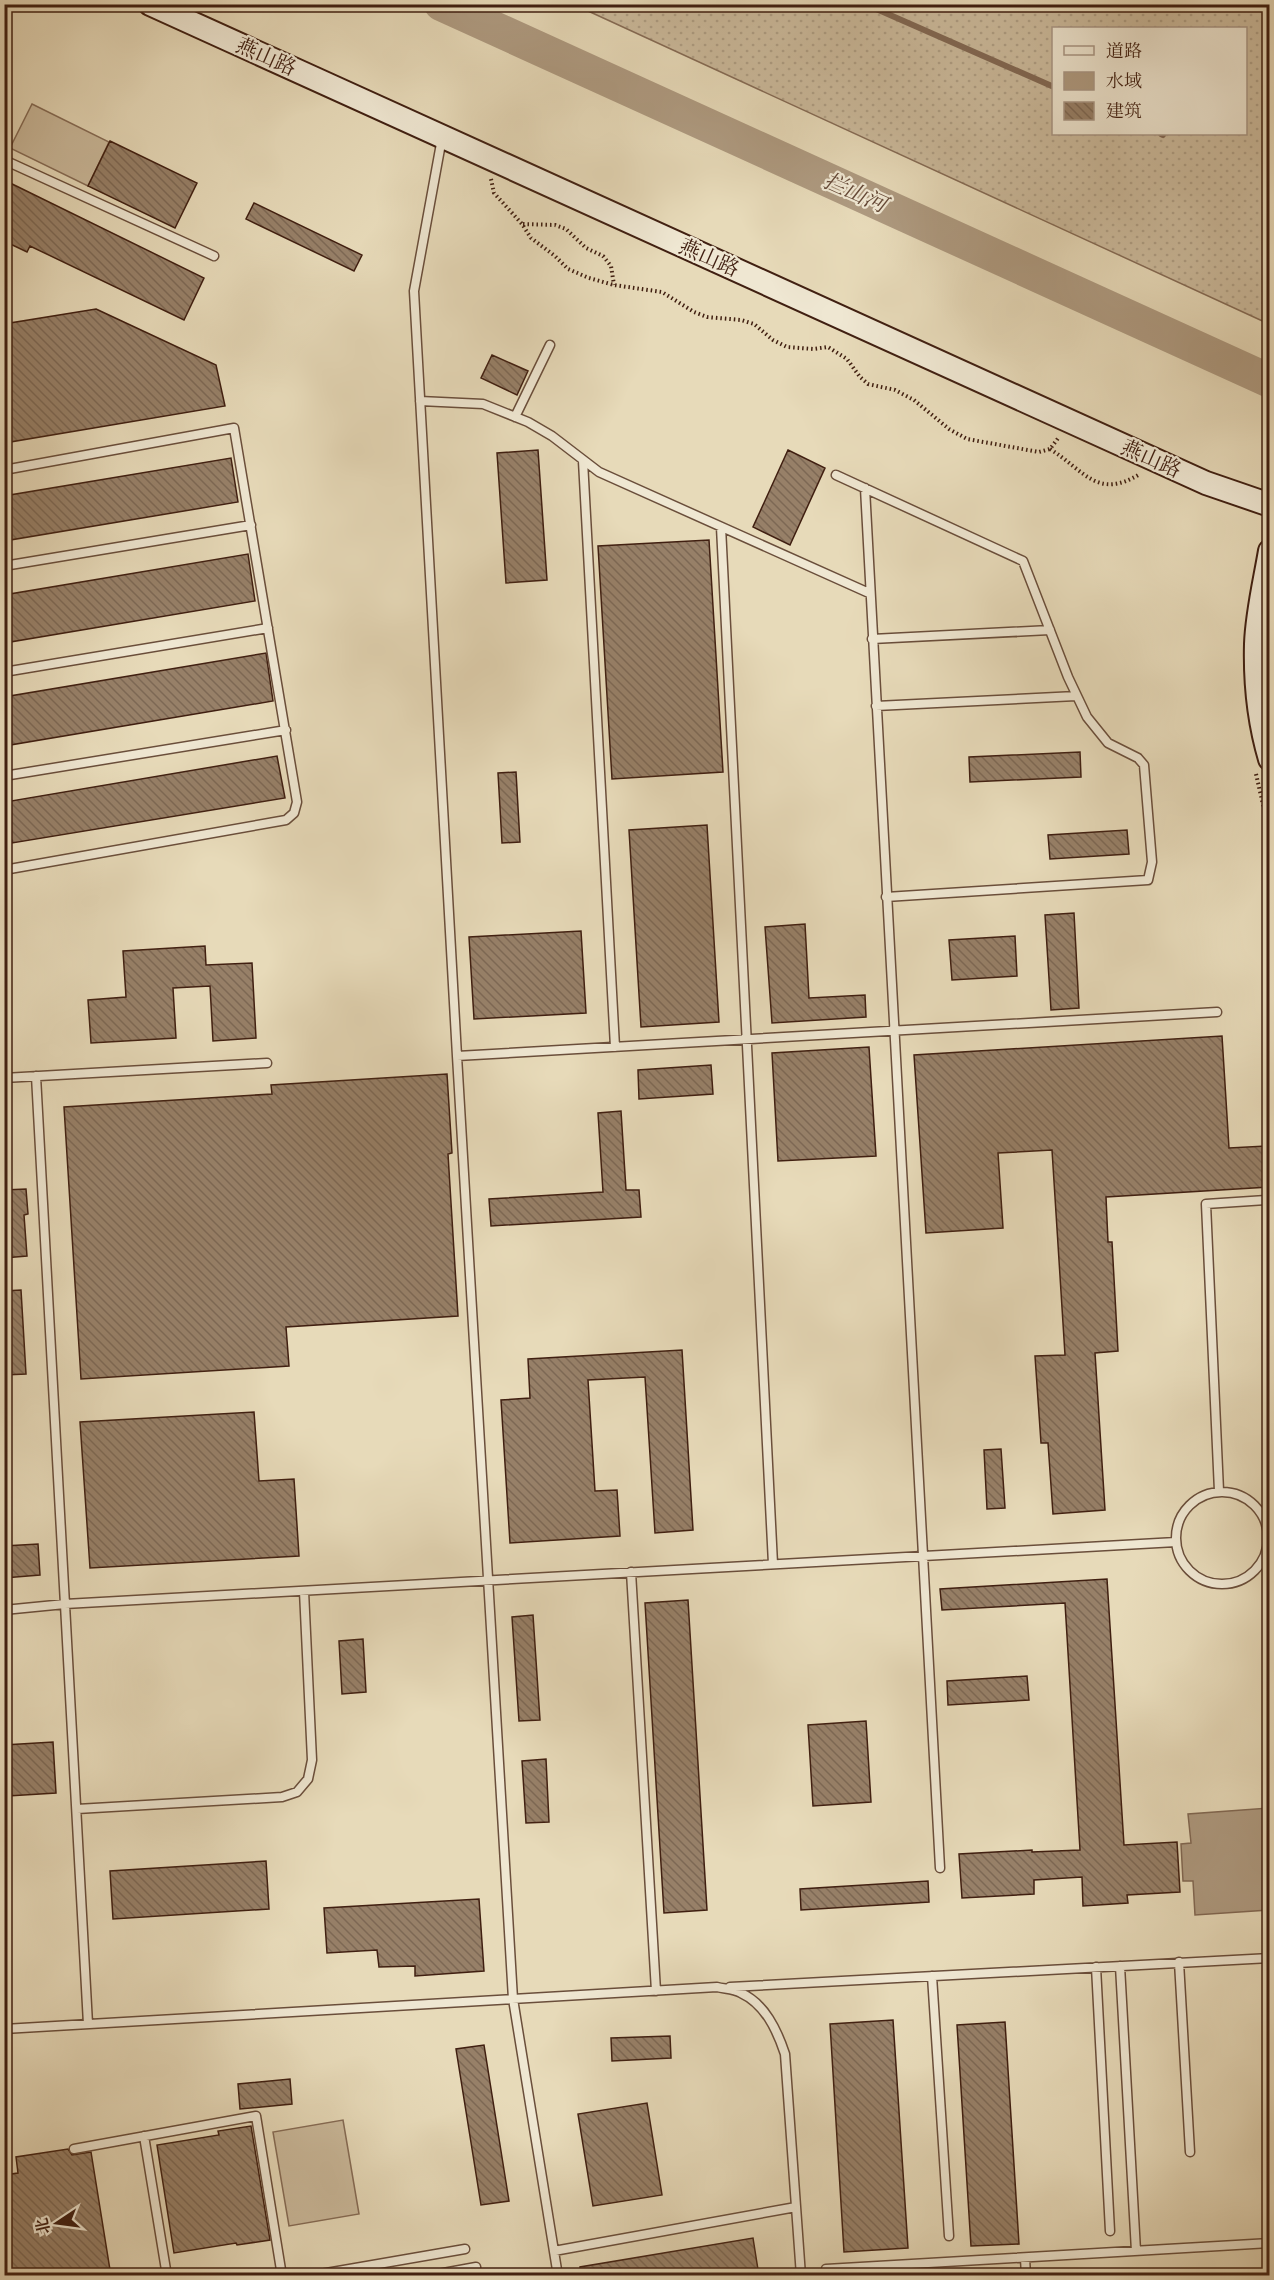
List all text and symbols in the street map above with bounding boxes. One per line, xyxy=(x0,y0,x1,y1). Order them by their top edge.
legend xyxy=(1052,27,1247,135)
street label: 燕山路 xyxy=(232,32,300,82)
text: 道路 xyxy=(1106,40,1142,63)
text: 水域 xyxy=(1106,70,1142,93)
text: 建筑 xyxy=(1106,100,1142,123)
water label: 拦山河 xyxy=(819,167,894,221)
street label: 燕山路 xyxy=(675,233,743,283)
street label: 燕山路 xyxy=(1117,434,1185,484)
north arrow xyxy=(27,2193,87,2253)
text: 北 xyxy=(32,2216,55,2236)

